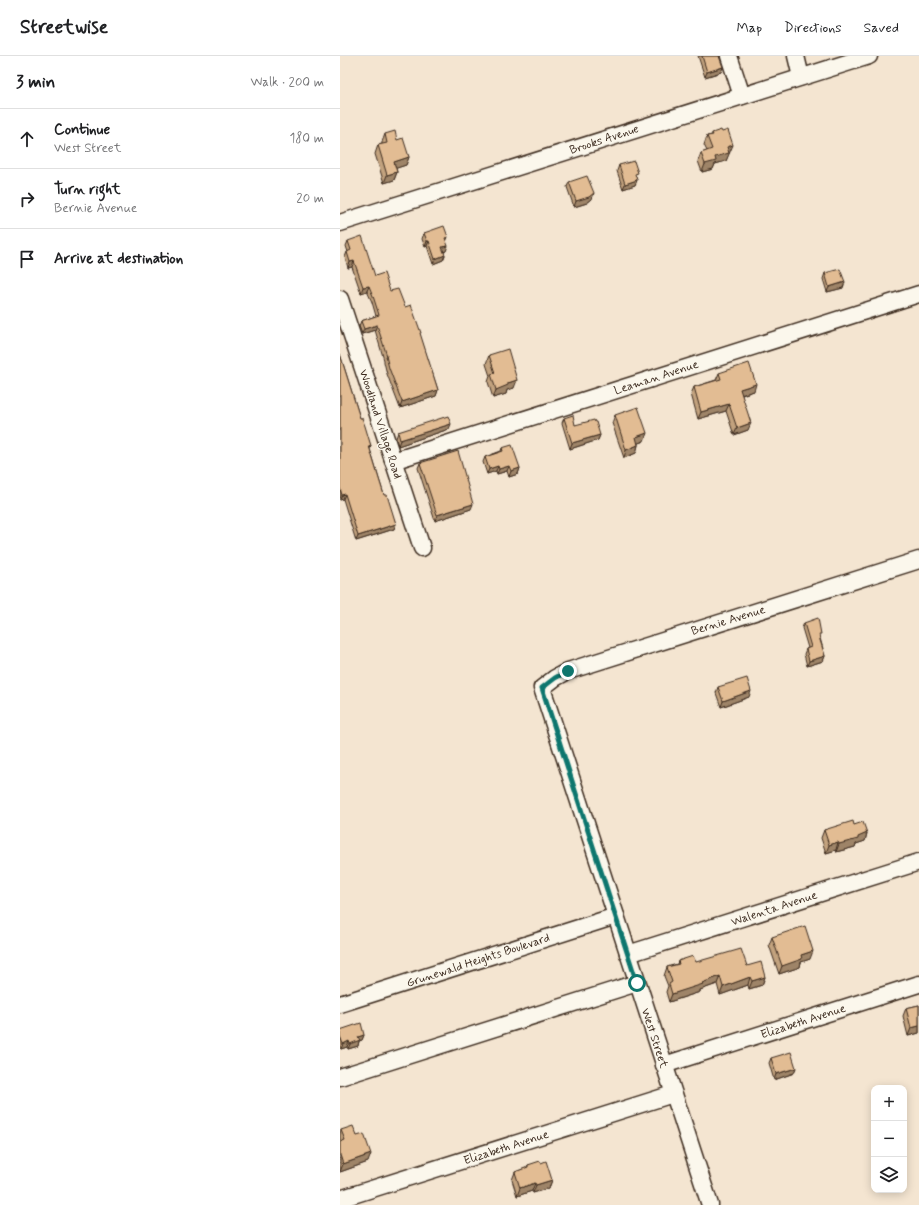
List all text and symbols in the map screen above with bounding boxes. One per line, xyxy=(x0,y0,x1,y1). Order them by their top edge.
text: Streetwise xyxy=(20,15,108,40)
text: Map xyxy=(736,19,762,37)
text: Directions xyxy=(784,19,842,37)
text: Saved xyxy=(864,19,899,37)
text: 3 min xyxy=(16,71,55,93)
text: Walk · 200 m xyxy=(250,74,324,91)
text: Continue xyxy=(54,120,110,140)
street label: Brooks Avenue xyxy=(568,121,641,159)
icon: ahead xyxy=(16,128,38,150)
text: 180 m xyxy=(289,130,324,147)
text: West Street xyxy=(54,140,121,157)
text: Turn right xyxy=(54,180,121,200)
icon: right xyxy=(16,188,38,210)
text: 20 m xyxy=(296,190,324,207)
text: Bernie Avenue xyxy=(54,200,137,217)
icon: arrive xyxy=(16,248,38,270)
text: Arrive at destination xyxy=(54,249,183,269)
street label: Leaman Avenue xyxy=(612,357,701,399)
street label: Woodland Village Road xyxy=(355,367,405,481)
street label: Bernie Avenue xyxy=(689,602,767,640)
route end xyxy=(559,662,577,680)
street label: Walenta Avenue xyxy=(729,887,820,930)
street label: Grunewald Heights Boulevard xyxy=(405,930,552,992)
route start xyxy=(628,974,646,992)
street label: Elizabeth Avenue xyxy=(759,1001,848,1043)
street label: West Street xyxy=(637,1006,671,1070)
map controls xyxy=(871,1085,907,1193)
button: + xyxy=(871,1085,907,1121)
button: − xyxy=(871,1121,907,1157)
street label: Elizabeth Avenue xyxy=(462,1127,551,1169)
button: layers xyxy=(871,1157,907,1193)

